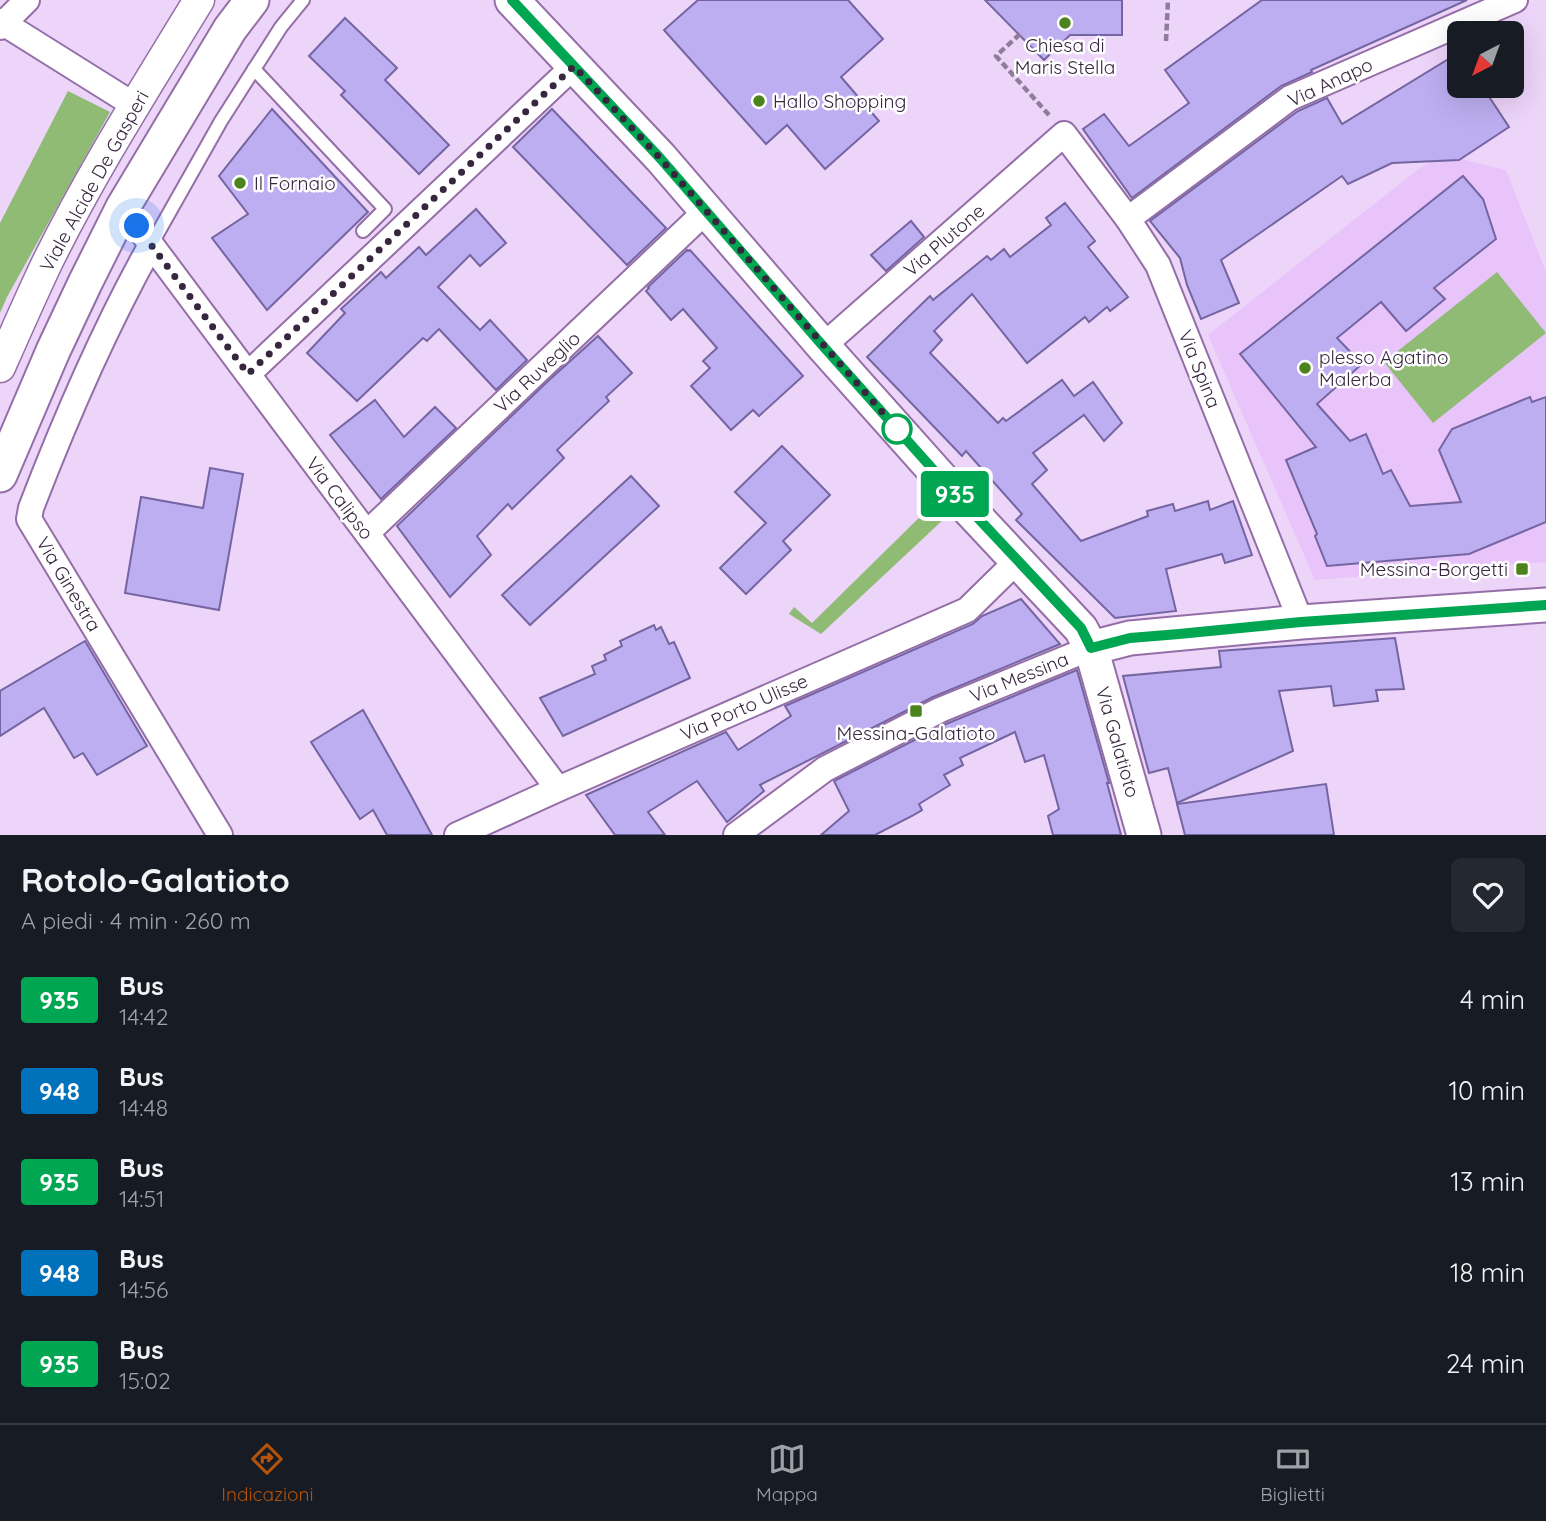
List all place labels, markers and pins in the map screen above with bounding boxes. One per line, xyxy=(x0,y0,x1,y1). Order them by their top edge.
marker: Chiesa di Maris Stella xyxy=(1057,15,1073,31)
place label: Chiesa di Maris Stella xyxy=(1015,33,1115,79)
place label: Hallo Shopping xyxy=(773,89,906,113)
marker: Hallo Shopping xyxy=(751,93,767,109)
place label: Il Fornaio xyxy=(254,171,336,195)
marker: Il Fornaio xyxy=(232,175,248,191)
place label: plesso Agatino Malerba xyxy=(1319,345,1448,391)
marker: plesso Agatino Malerba xyxy=(1297,360,1313,376)
unlabelled marker xyxy=(882,414,912,444)
place label: Messina-Borgetti xyxy=(1360,557,1508,581)
marker: Messina-Borgetti xyxy=(1514,561,1530,577)
marker: Messina-Galatioto xyxy=(908,703,924,719)
place label: Messina-Galatioto xyxy=(837,721,995,745)

